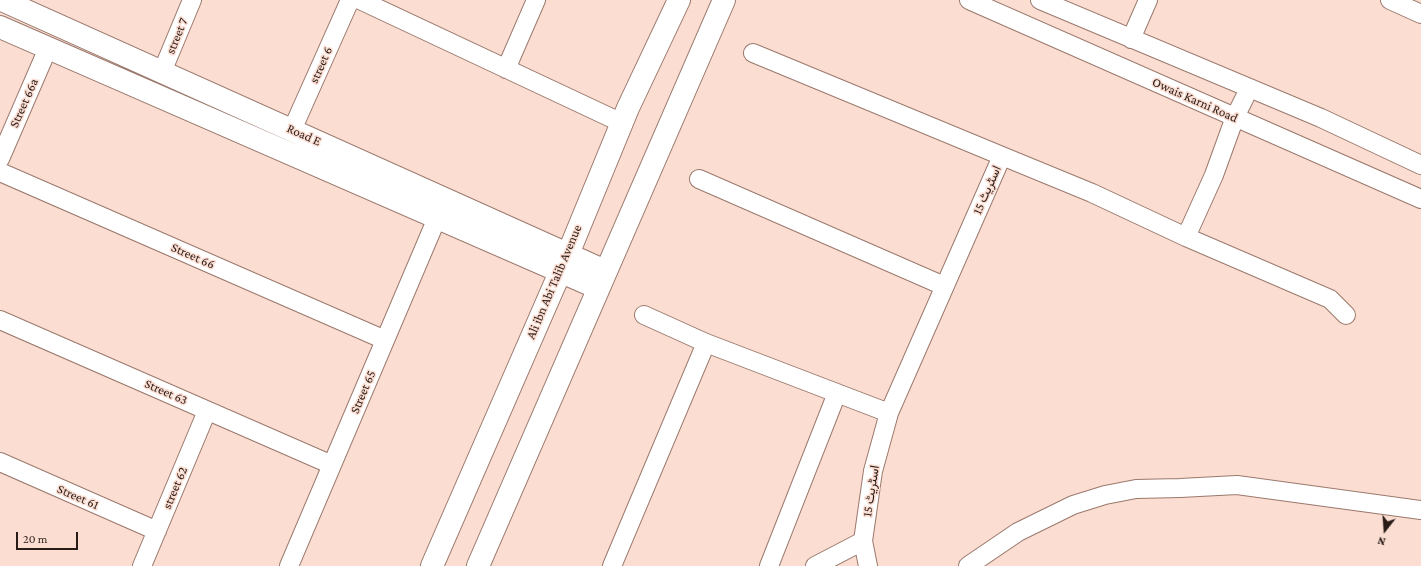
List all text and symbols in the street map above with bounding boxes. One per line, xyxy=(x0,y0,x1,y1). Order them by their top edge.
street label: street 7 xyxy=(163,16,191,56)
street label: street 6 xyxy=(306,44,336,86)
street label: Owais Karni Road xyxy=(1150,74,1240,126)
street label: Street 66a xyxy=(6,76,42,130)
street label: Road E xyxy=(284,121,324,149)
street label: اسٹریٹ 15 xyxy=(969,163,1005,217)
street label: Ali ibn Abi Talib Avenue xyxy=(523,222,585,342)
street label: Street 66 xyxy=(169,239,217,273)
street label: Street 65 xyxy=(347,368,379,416)
street label: Street 63 xyxy=(142,376,190,408)
street label: street 62 xyxy=(159,464,191,512)
street label: اسٹریٹ 15 xyxy=(859,464,883,518)
street label: Street 61 xyxy=(55,481,101,513)
north arrow xyxy=(1365,510,1405,550)
scale bar xyxy=(18,524,80,550)
text: 20 m xyxy=(23,532,47,546)
text: N xyxy=(1376,535,1387,548)

